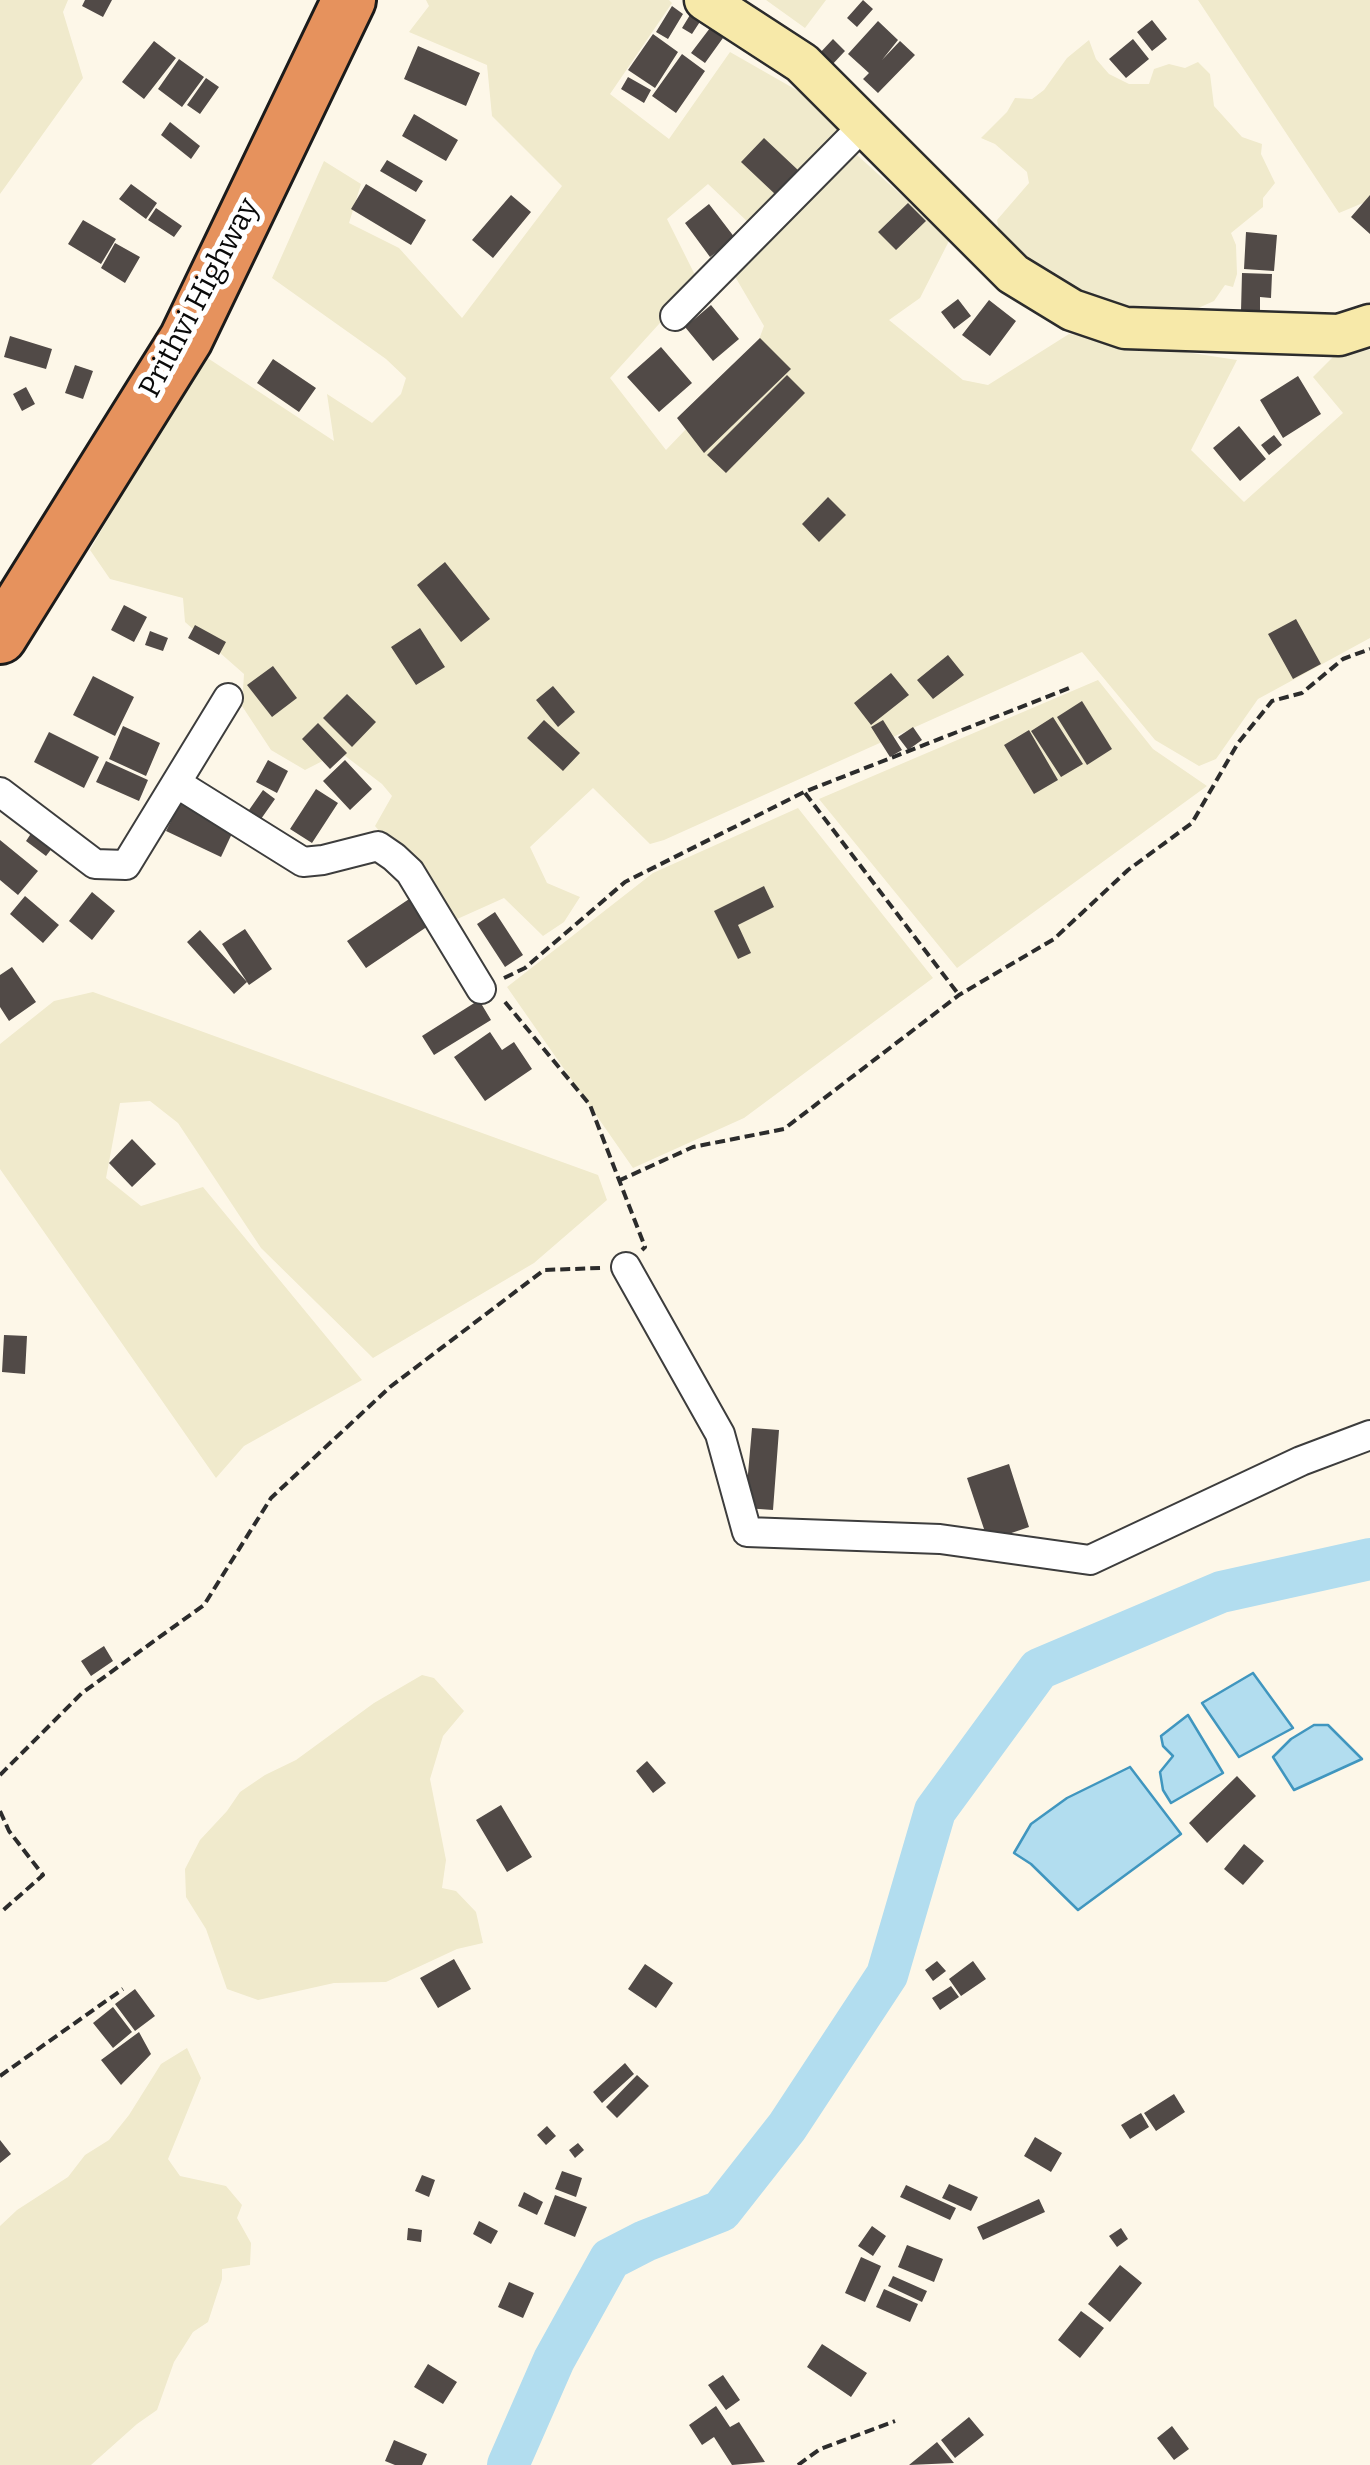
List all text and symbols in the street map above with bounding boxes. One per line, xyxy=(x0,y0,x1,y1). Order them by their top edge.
street label: Prithvi Highway xyxy=(132,192,268,404)

